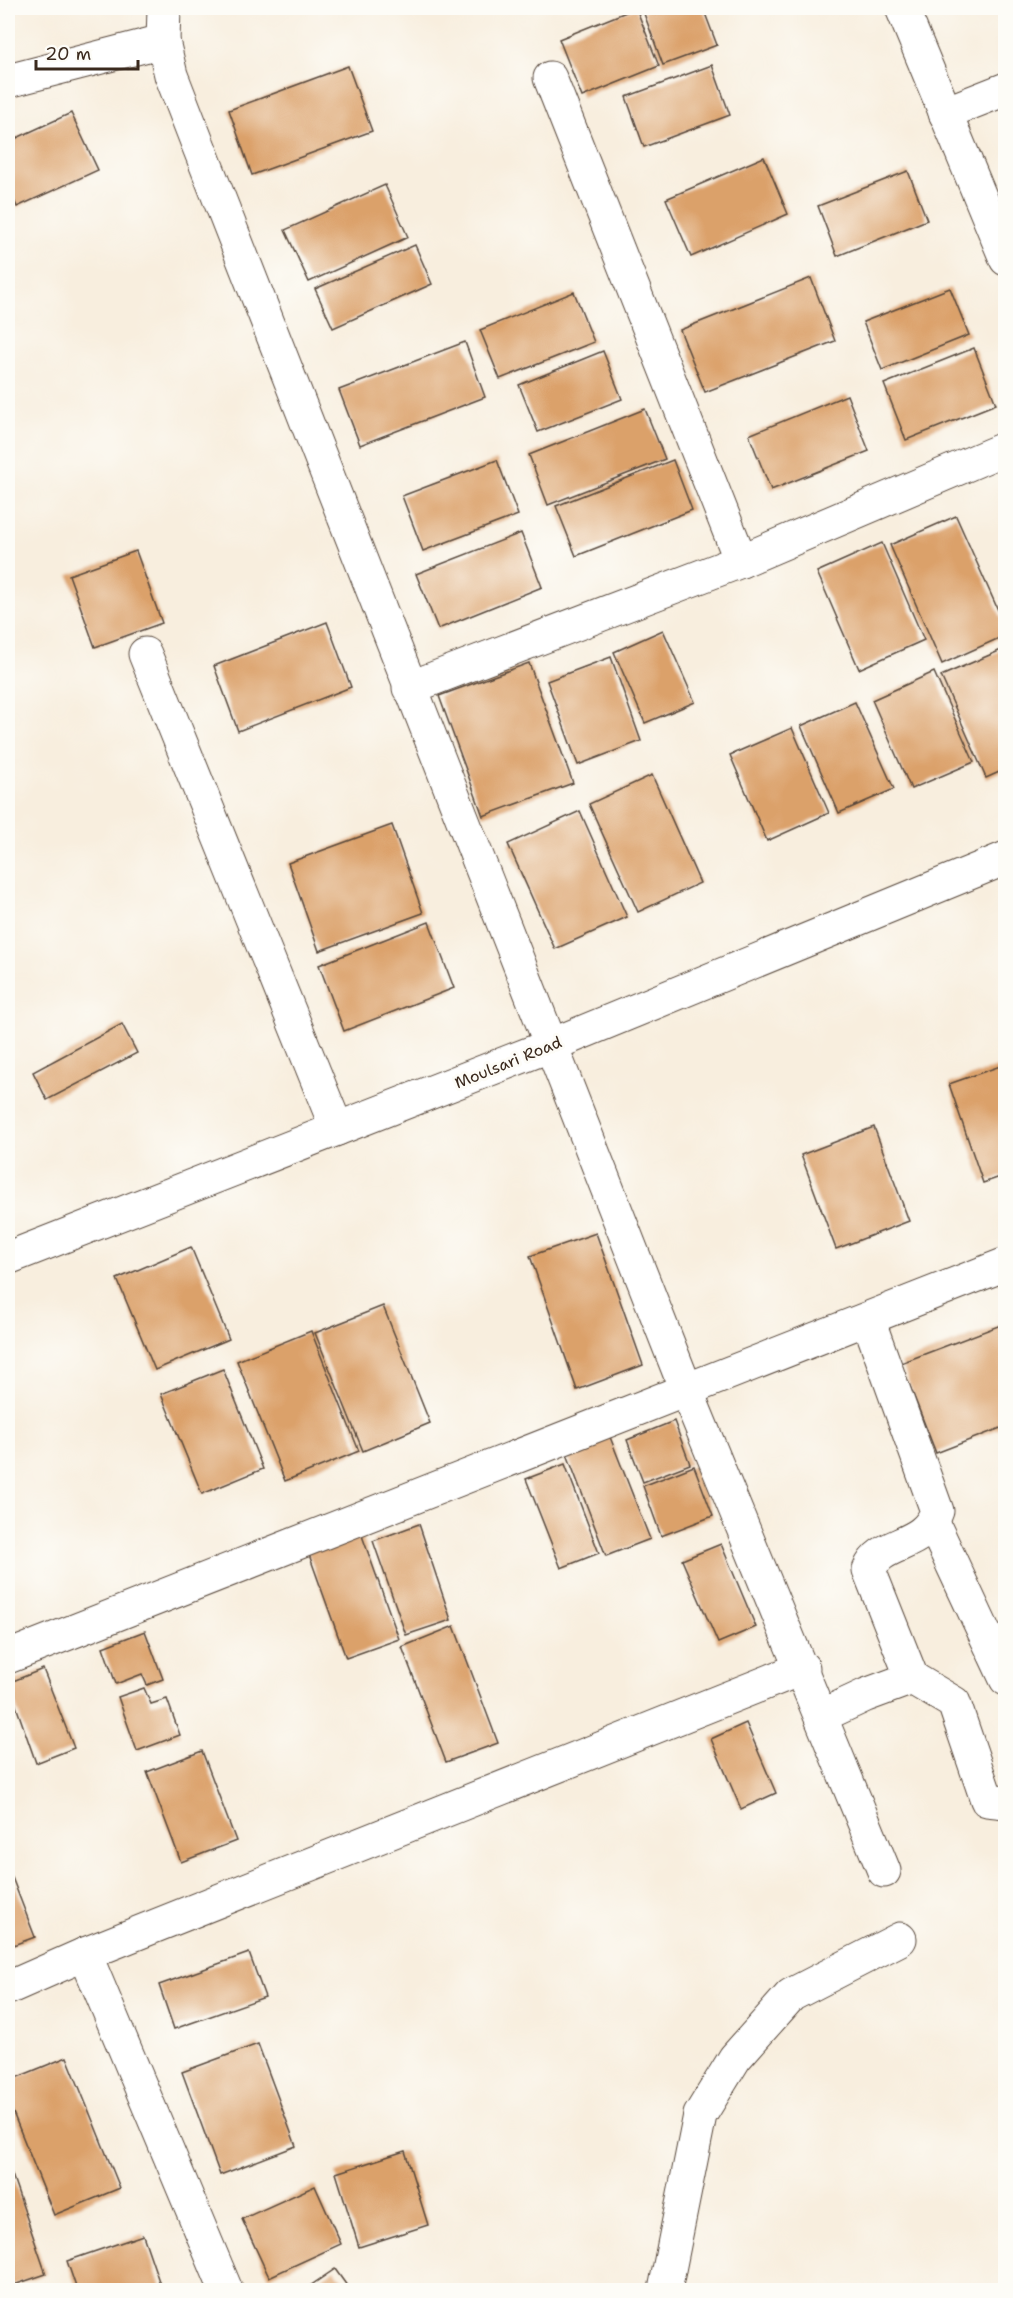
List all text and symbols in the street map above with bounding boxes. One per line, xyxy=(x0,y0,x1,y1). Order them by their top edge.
scale bar xyxy=(36,33,138,71)
text: 20 m xyxy=(45,42,91,66)
street label: Moulsari Road xyxy=(452,1031,565,1094)

